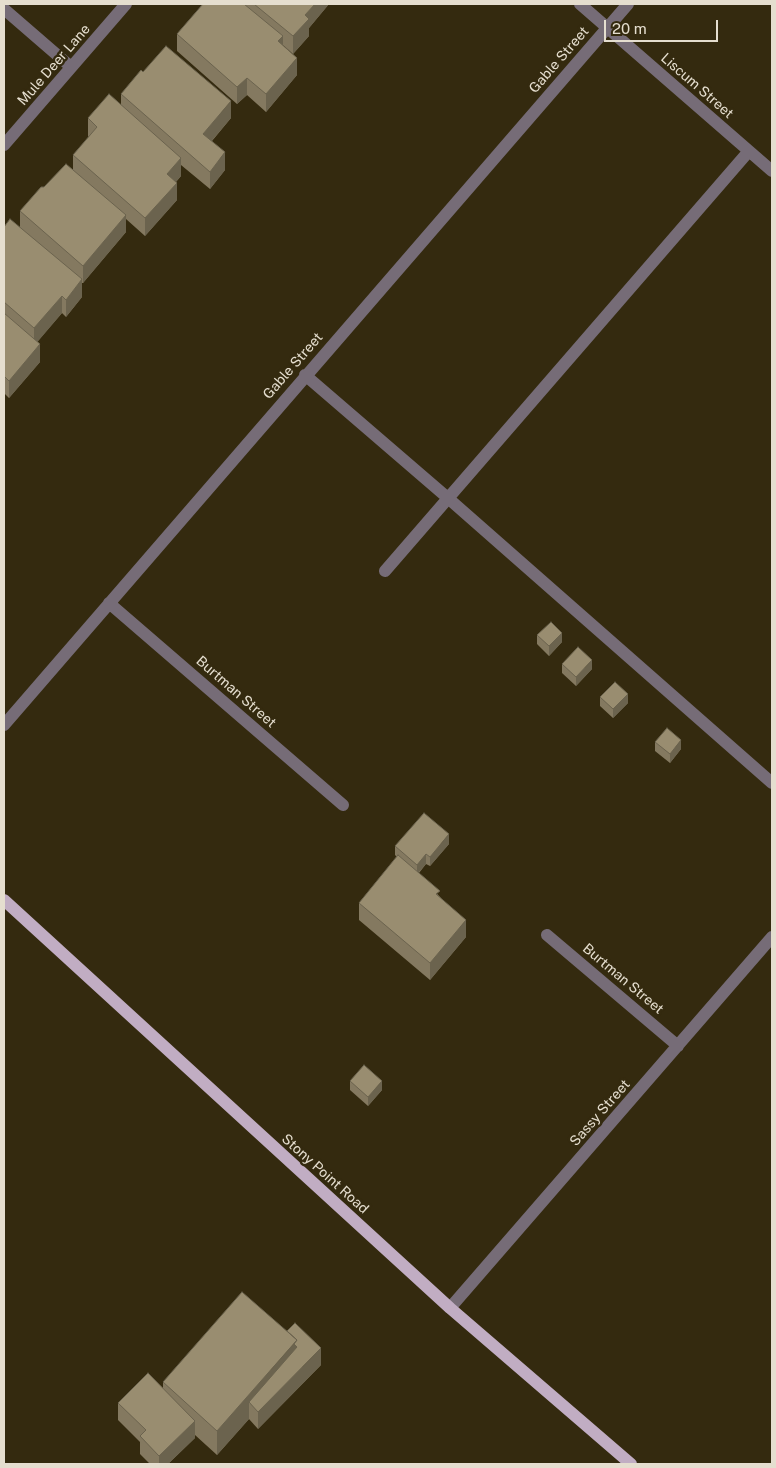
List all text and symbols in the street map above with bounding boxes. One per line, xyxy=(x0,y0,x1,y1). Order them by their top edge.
scale bar xyxy=(606,10,720,42)
text: 20 m xyxy=(612,20,647,37)
street label: Mule Deer Lane xyxy=(14,21,94,109)
street label: Gable Street xyxy=(526,23,592,97)
street label: Liscum Street xyxy=(657,50,737,122)
street label: Gable Street xyxy=(260,329,326,403)
street label: Burtman Street xyxy=(193,653,279,731)
street label: Burtman Street xyxy=(579,940,667,1018)
street label: Sassy Street xyxy=(566,1076,634,1150)
street label: Stony Point Road xyxy=(278,1131,372,1217)

